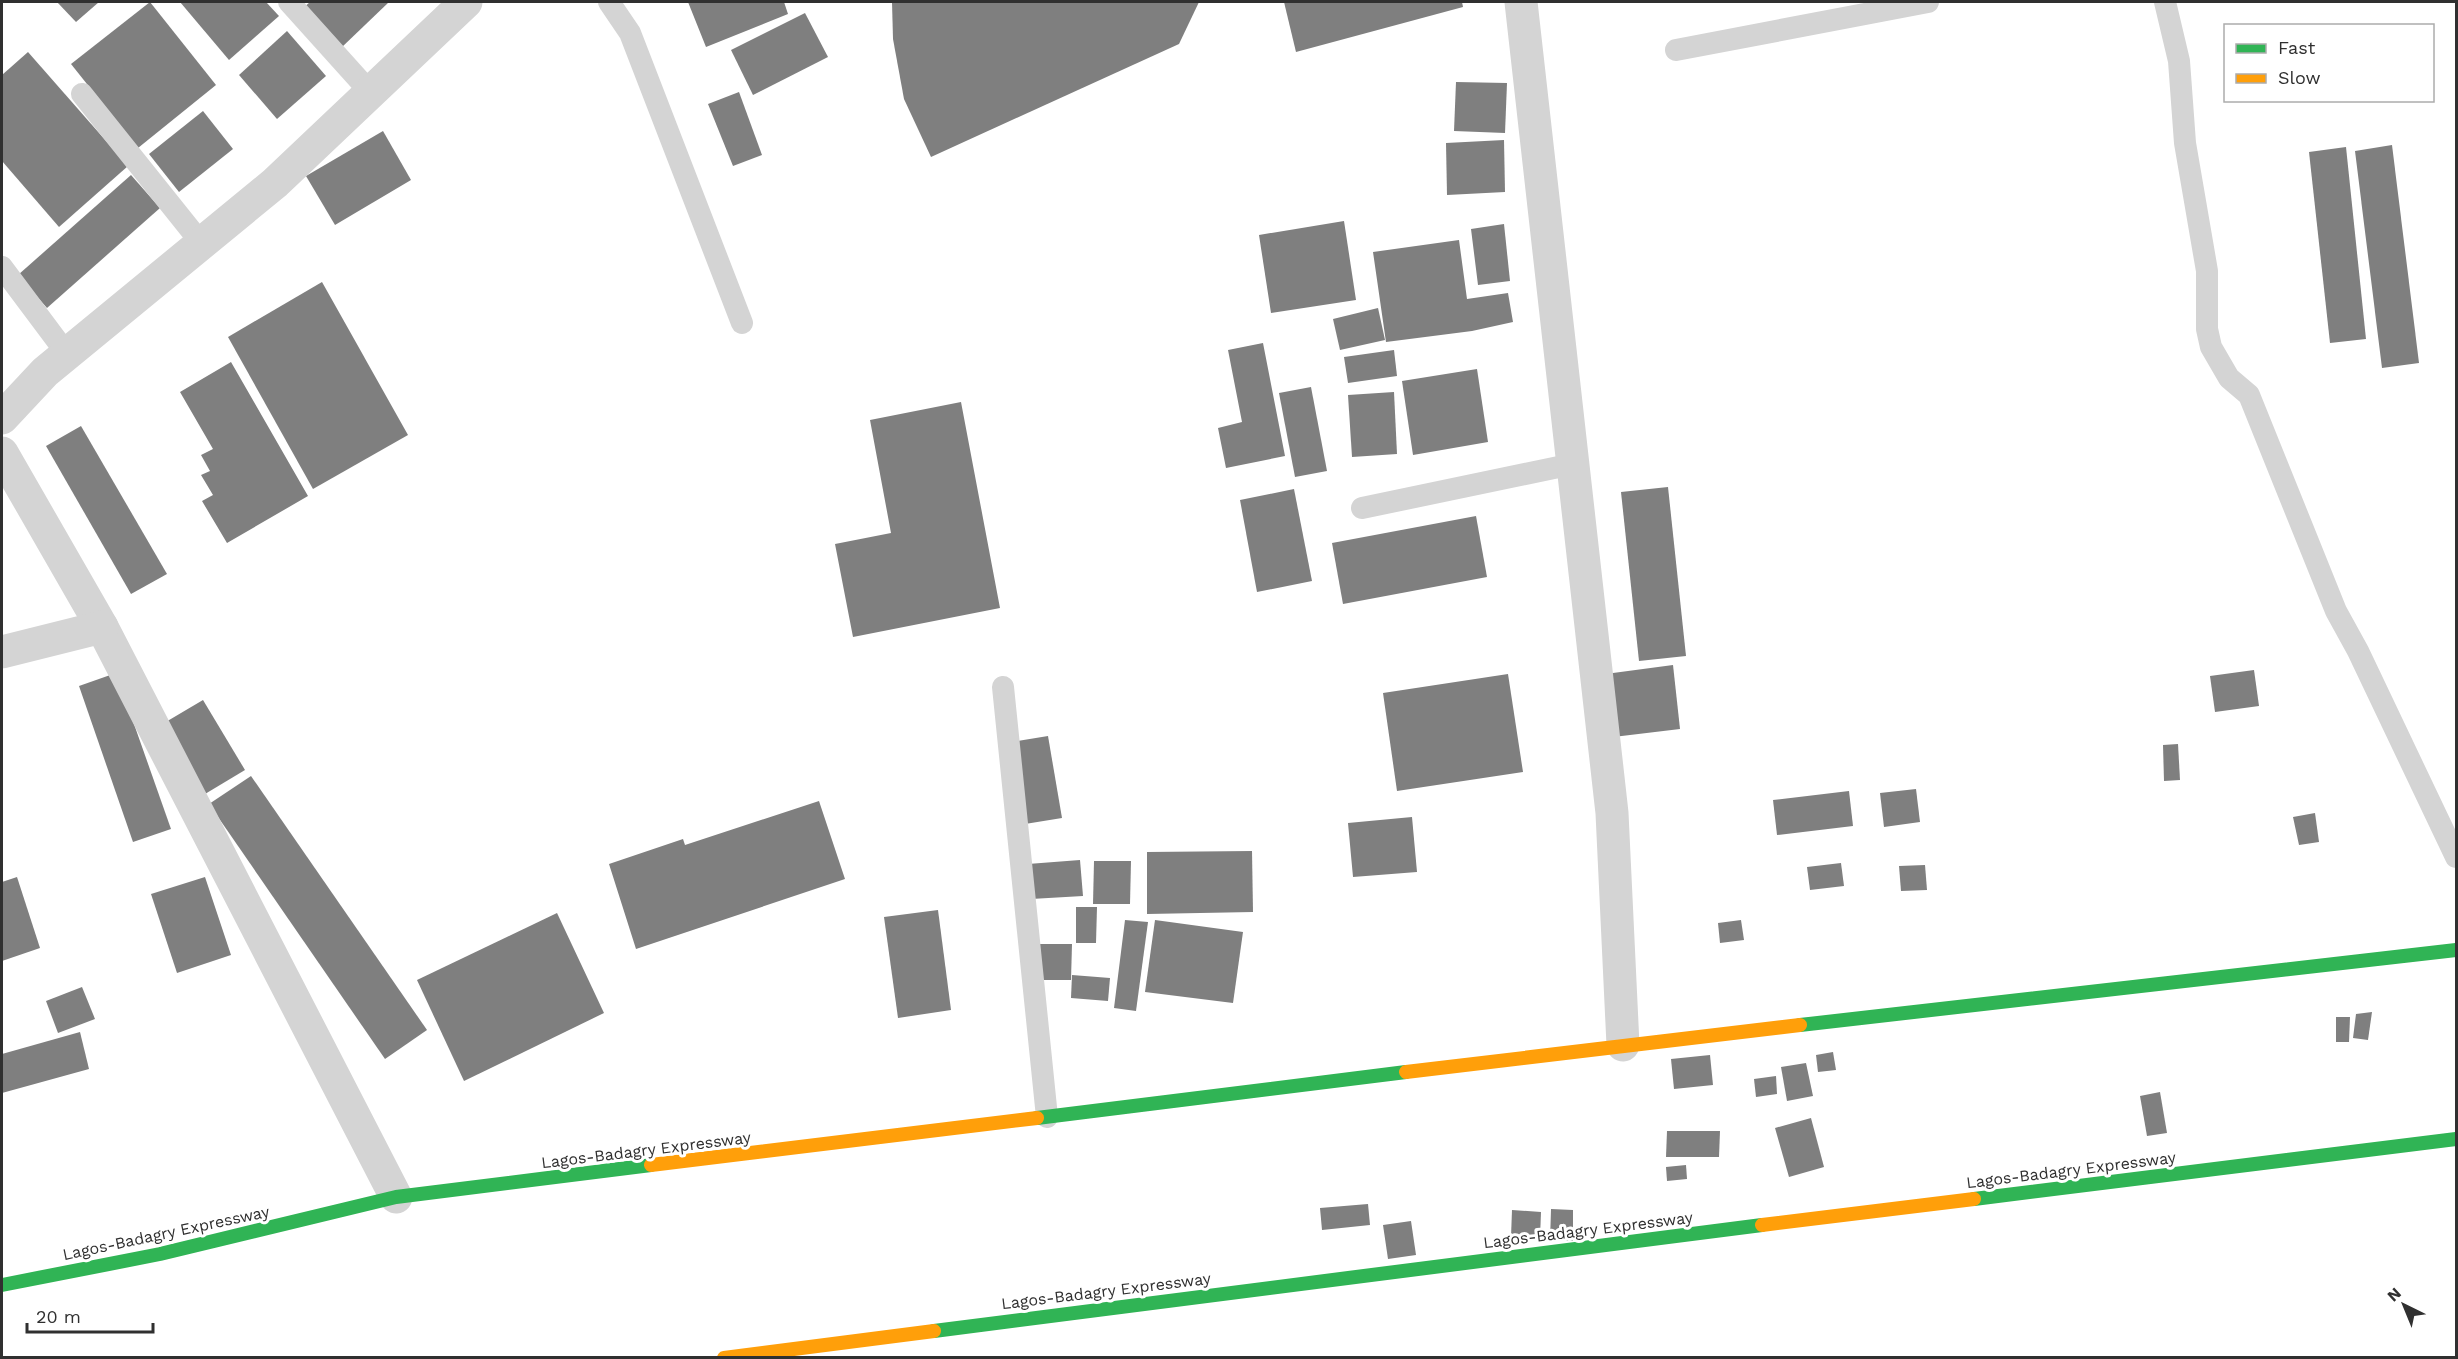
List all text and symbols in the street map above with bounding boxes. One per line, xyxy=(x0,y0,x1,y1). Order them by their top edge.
legend xyxy=(2224,24,2434,102)
text: Fast xyxy=(2278,37,2316,58)
text: Slow xyxy=(2278,67,2321,88)
street label: Lagos-Badagry Expressway xyxy=(540,1128,753,1172)
street label: Lagos-Badagry Expressway xyxy=(1965,1148,2178,1192)
street label: Lagos-Badagry Expressway xyxy=(61,1202,272,1264)
street label: Lagos-Badagry Expressway xyxy=(1482,1208,1695,1252)
street label: Lagos-Badagry Expressway xyxy=(1000,1269,1213,1313)
north arrow xyxy=(2374,1275,2434,1335)
text: N xyxy=(2383,1283,2405,1305)
scale bar xyxy=(27,1296,153,1334)
text: 20 m xyxy=(36,1306,81,1327)

